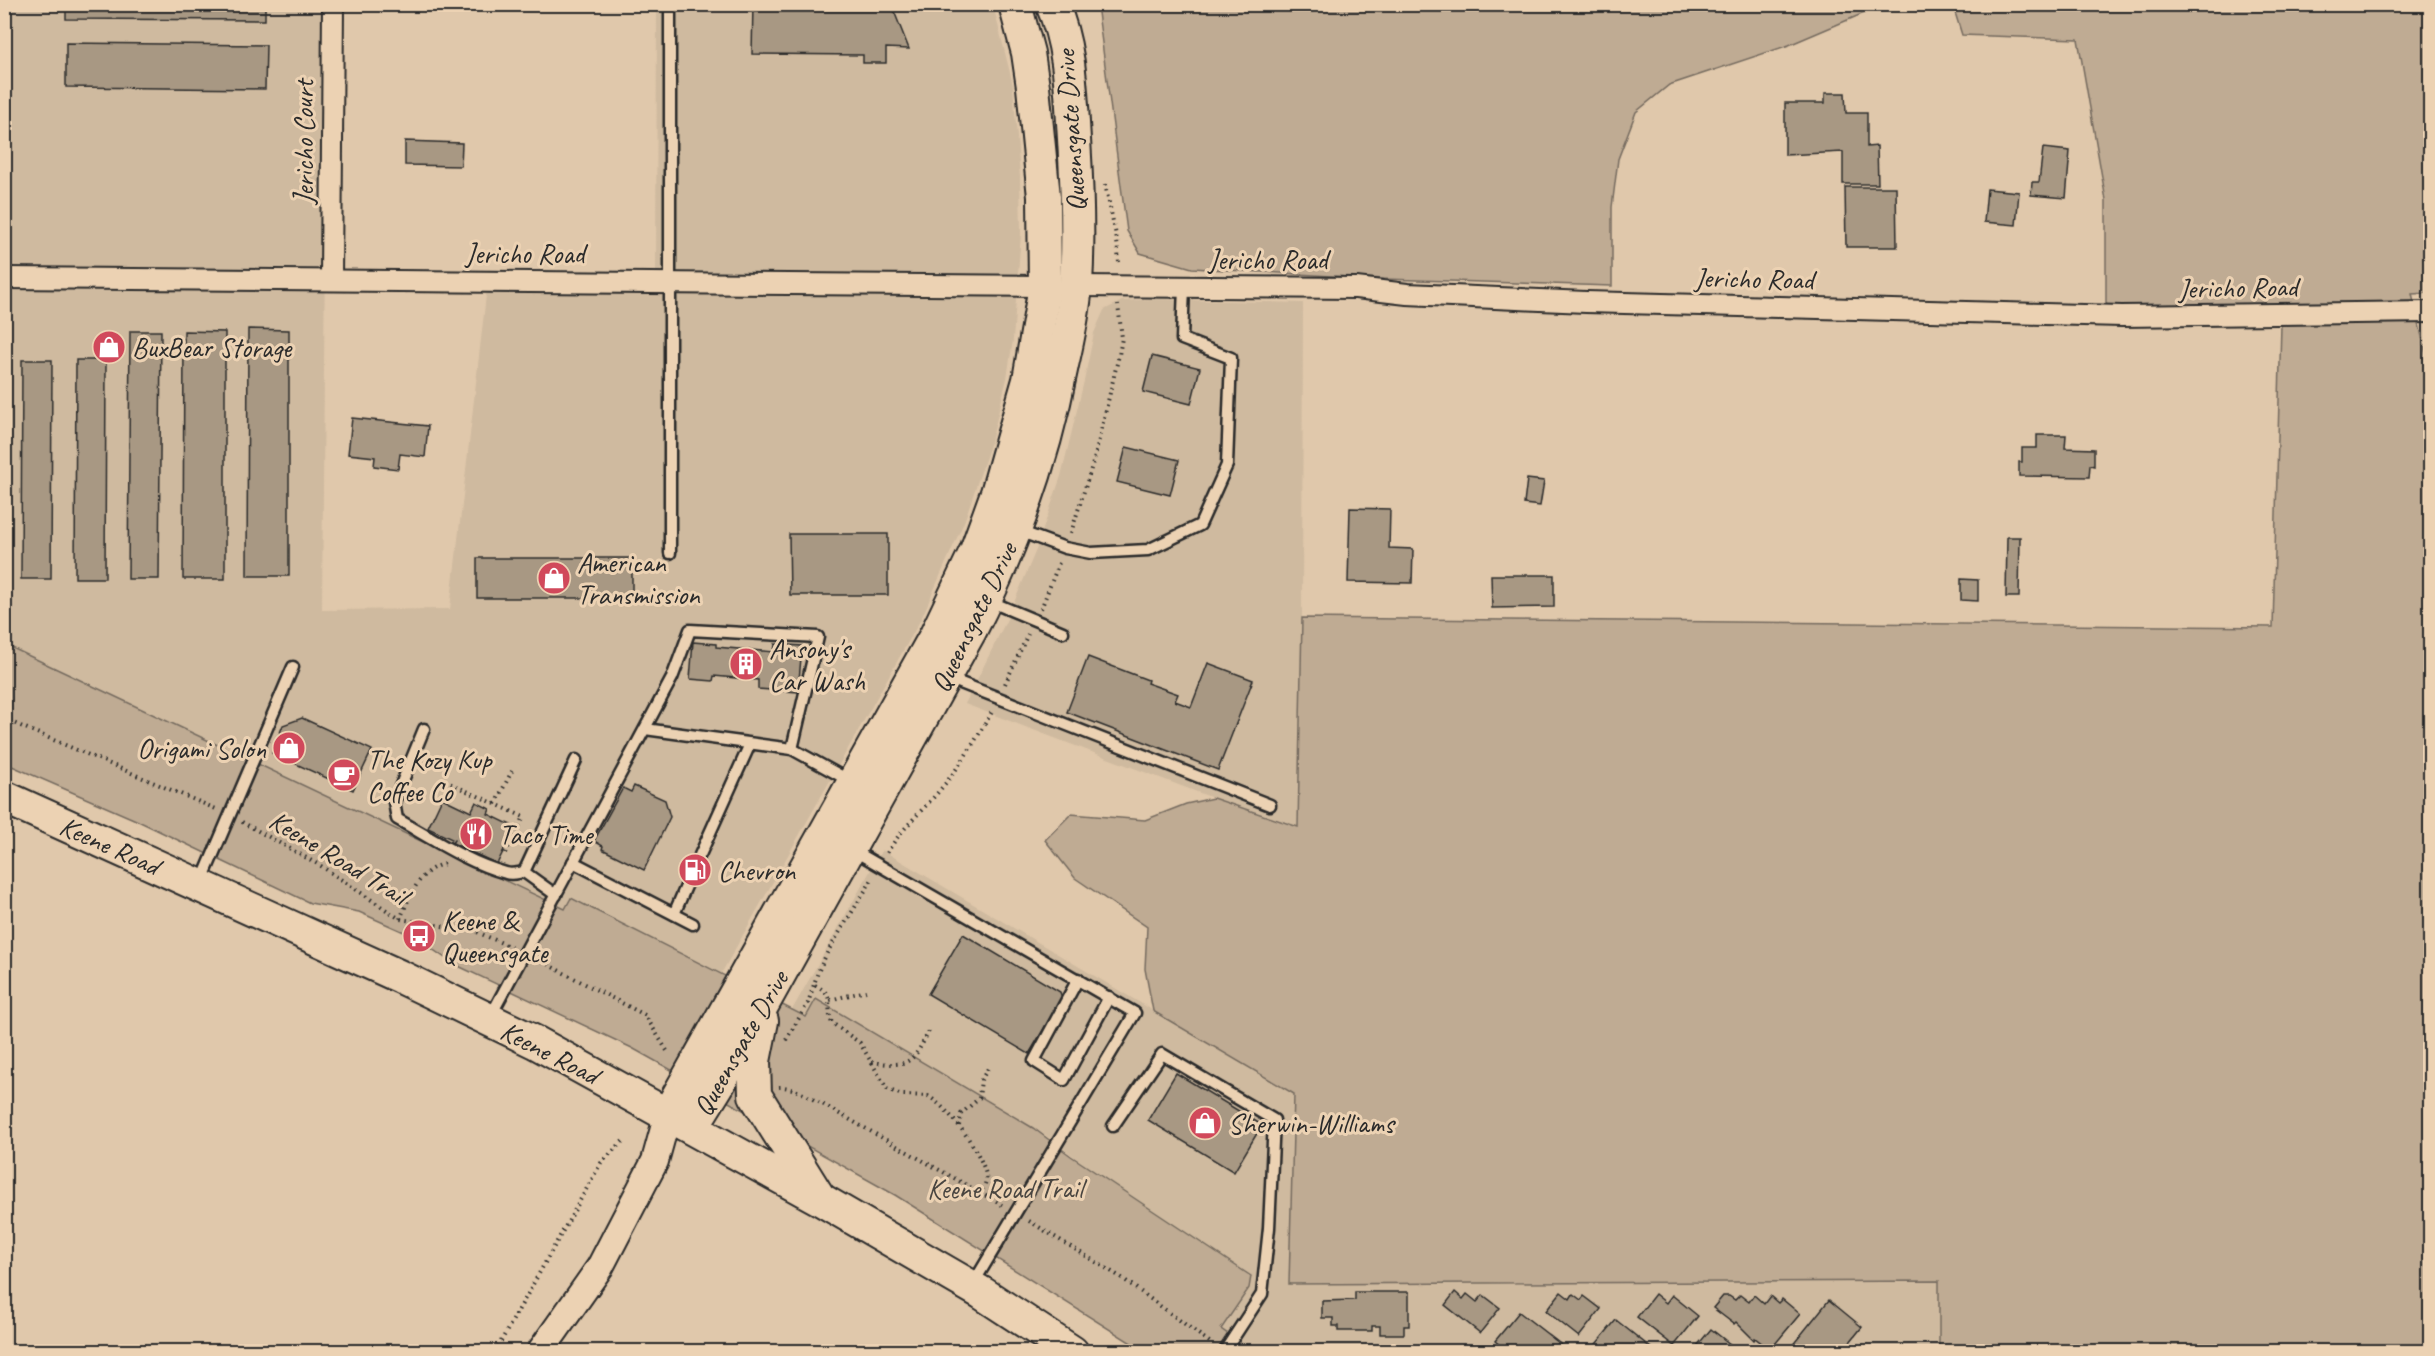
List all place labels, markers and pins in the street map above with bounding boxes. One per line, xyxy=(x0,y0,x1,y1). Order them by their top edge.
shop icon: BuxBear Storage xyxy=(91,329,127,365)
place label: BuxBear Storage xyxy=(132,330,293,365)
place label: American Transmission xyxy=(577,545,701,612)
shop icon: American Transmission xyxy=(536,560,572,596)
place label: Ansony's Car Wash xyxy=(769,631,865,698)
building icon: Ansony's Car Wash xyxy=(728,646,764,682)
shop icon: Origami Solon xyxy=(271,730,307,766)
place label: Origami Solon xyxy=(137,731,266,766)
place label: The Kozy Kup Coffee Co xyxy=(367,742,493,809)
cafe icon: The Kozy Kup Coffee Co xyxy=(326,757,362,793)
restaurant icon: Taco Time xyxy=(458,816,494,852)
place label: Taco Time xyxy=(499,817,594,852)
fuel station icon: Chevron xyxy=(677,852,713,888)
place label: Chevron xyxy=(718,853,797,888)
place label: Keene & Queensgate xyxy=(442,903,549,970)
bus stop icon: Keene & Queensgate xyxy=(401,918,437,954)
shop icon: Sherwin-Williams xyxy=(1187,1105,1223,1141)
place label: Sherwin-Williams xyxy=(1228,1106,1396,1141)

